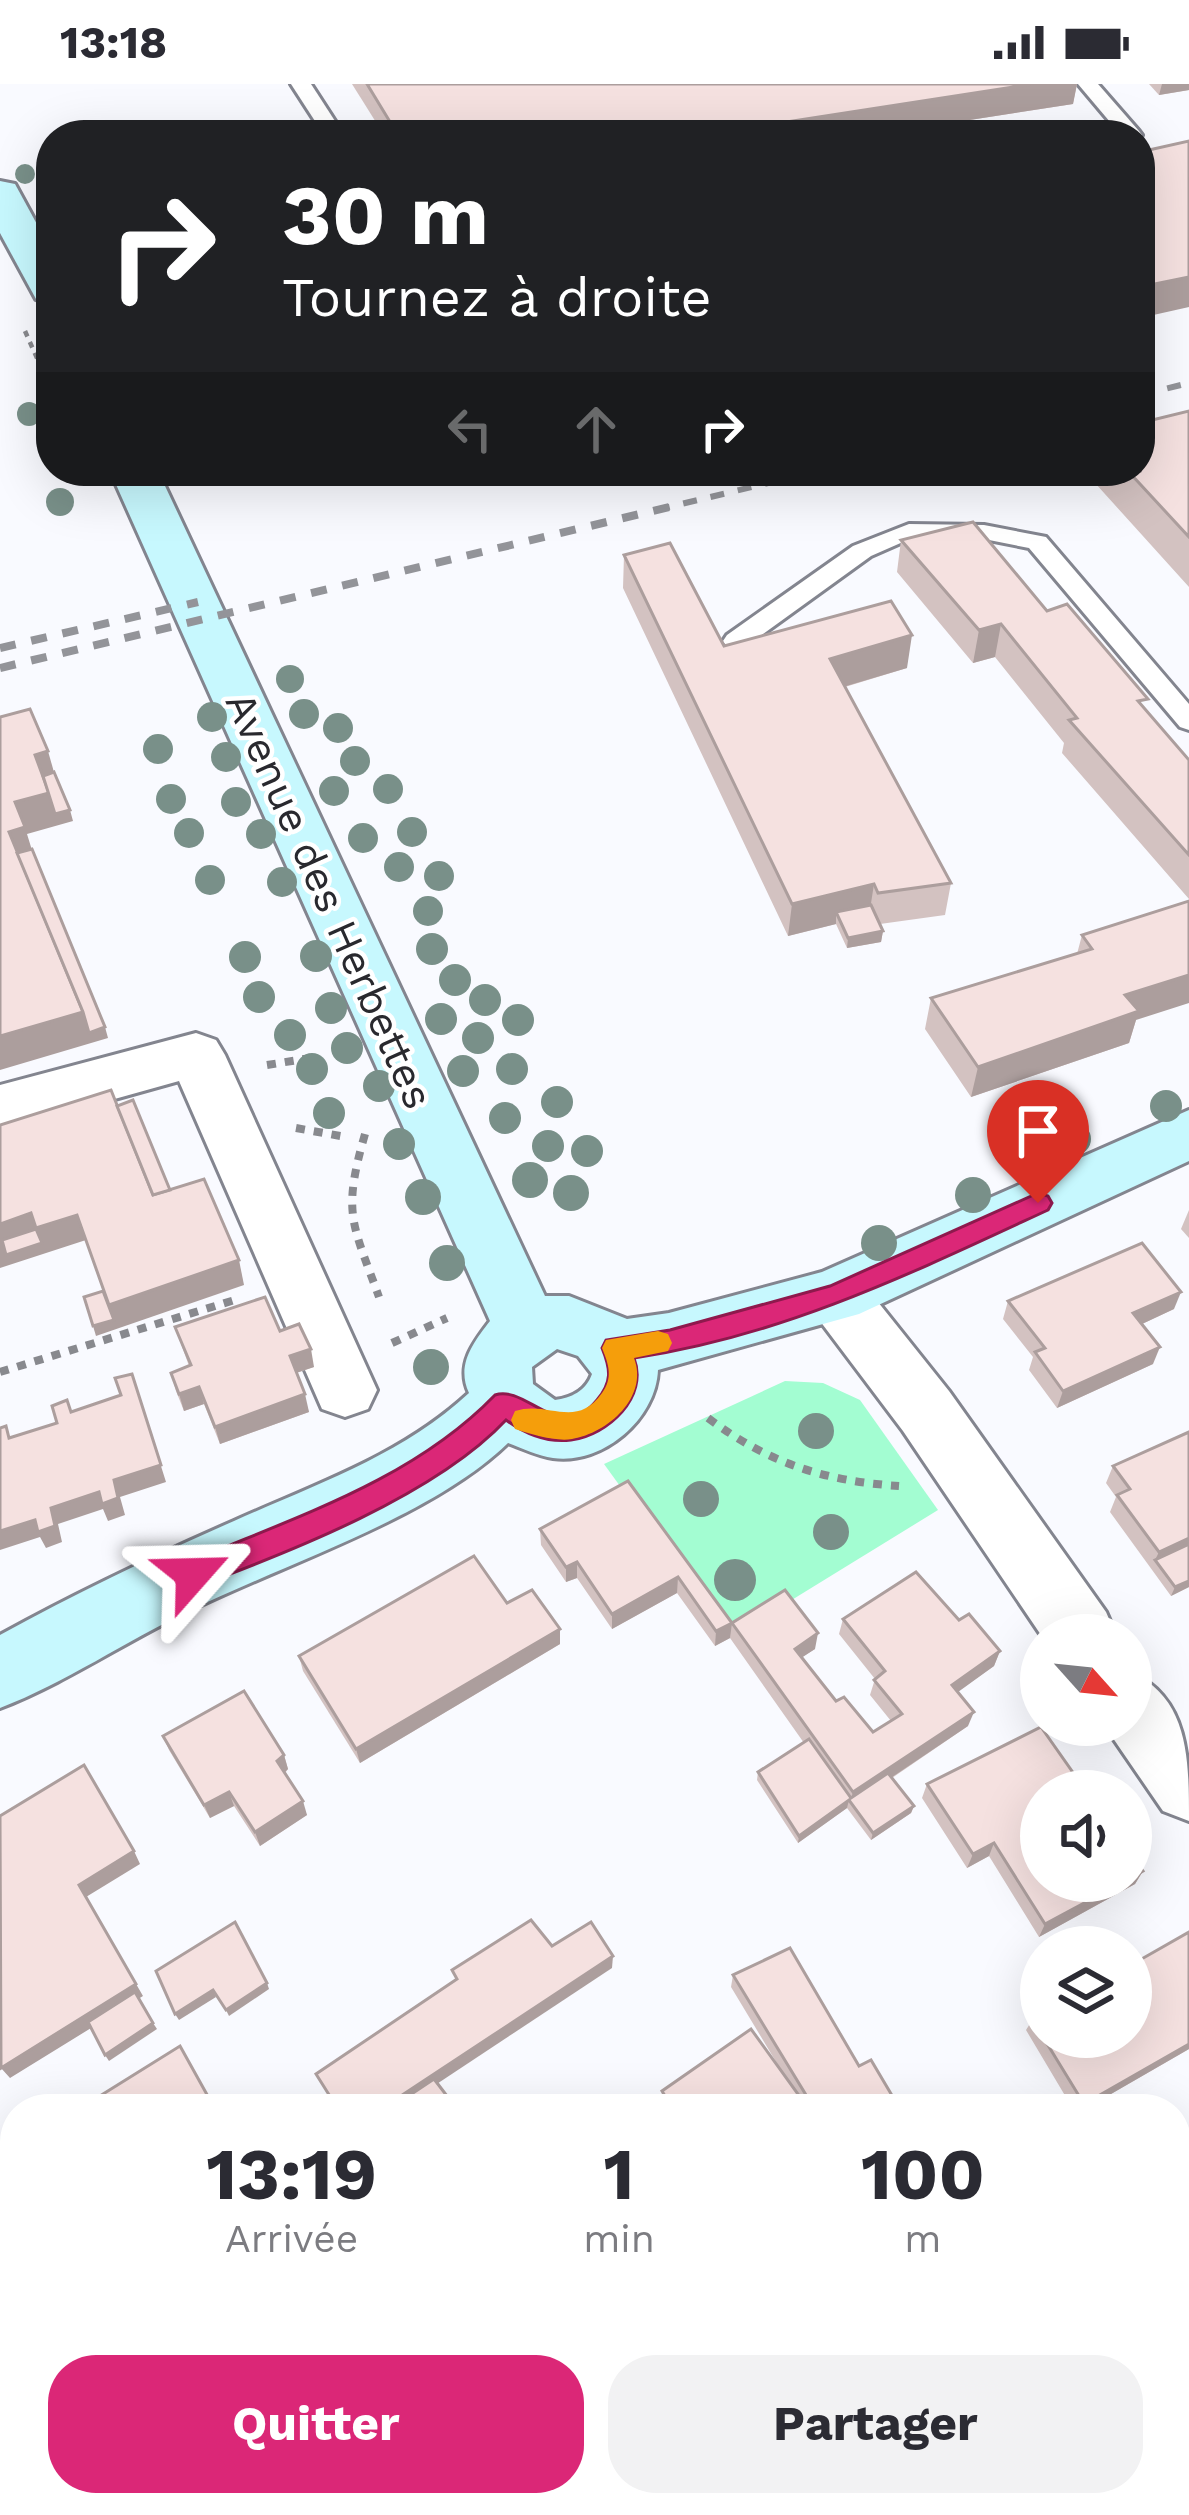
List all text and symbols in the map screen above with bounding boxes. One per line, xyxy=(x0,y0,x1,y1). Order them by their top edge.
text: 13:18 xyxy=(60,16,167,69)
text: 30 m xyxy=(282,166,489,264)
icon: right xyxy=(84,168,240,324)
text: Tournez à droite xyxy=(282,266,712,329)
icon: left xyxy=(437,396,503,462)
icon: ahead xyxy=(563,396,629,462)
icon: right xyxy=(689,396,755,462)
street label: Avenue des Herbettes xyxy=(216,684,444,1116)
pin xyxy=(987,1080,1089,1203)
icon: arrive xyxy=(1005,1098,1071,1164)
position arrow xyxy=(130,1511,256,1637)
north arrow xyxy=(1020,1614,1152,1746)
map controls xyxy=(1020,1614,1152,2058)
button: sound xyxy=(1020,1770,1152,1902)
button: layers xyxy=(1020,1926,1152,2058)
text: 13:19 xyxy=(206,2132,377,2216)
text: 1 xyxy=(603,2132,635,2216)
text: 100 xyxy=(861,2132,985,2216)
text: Arrivée xyxy=(225,2216,358,2261)
text: min xyxy=(583,2216,655,2261)
text: m xyxy=(904,2216,941,2261)
button: Quitter xyxy=(48,2355,584,2493)
button: Partager xyxy=(608,2355,1143,2493)

